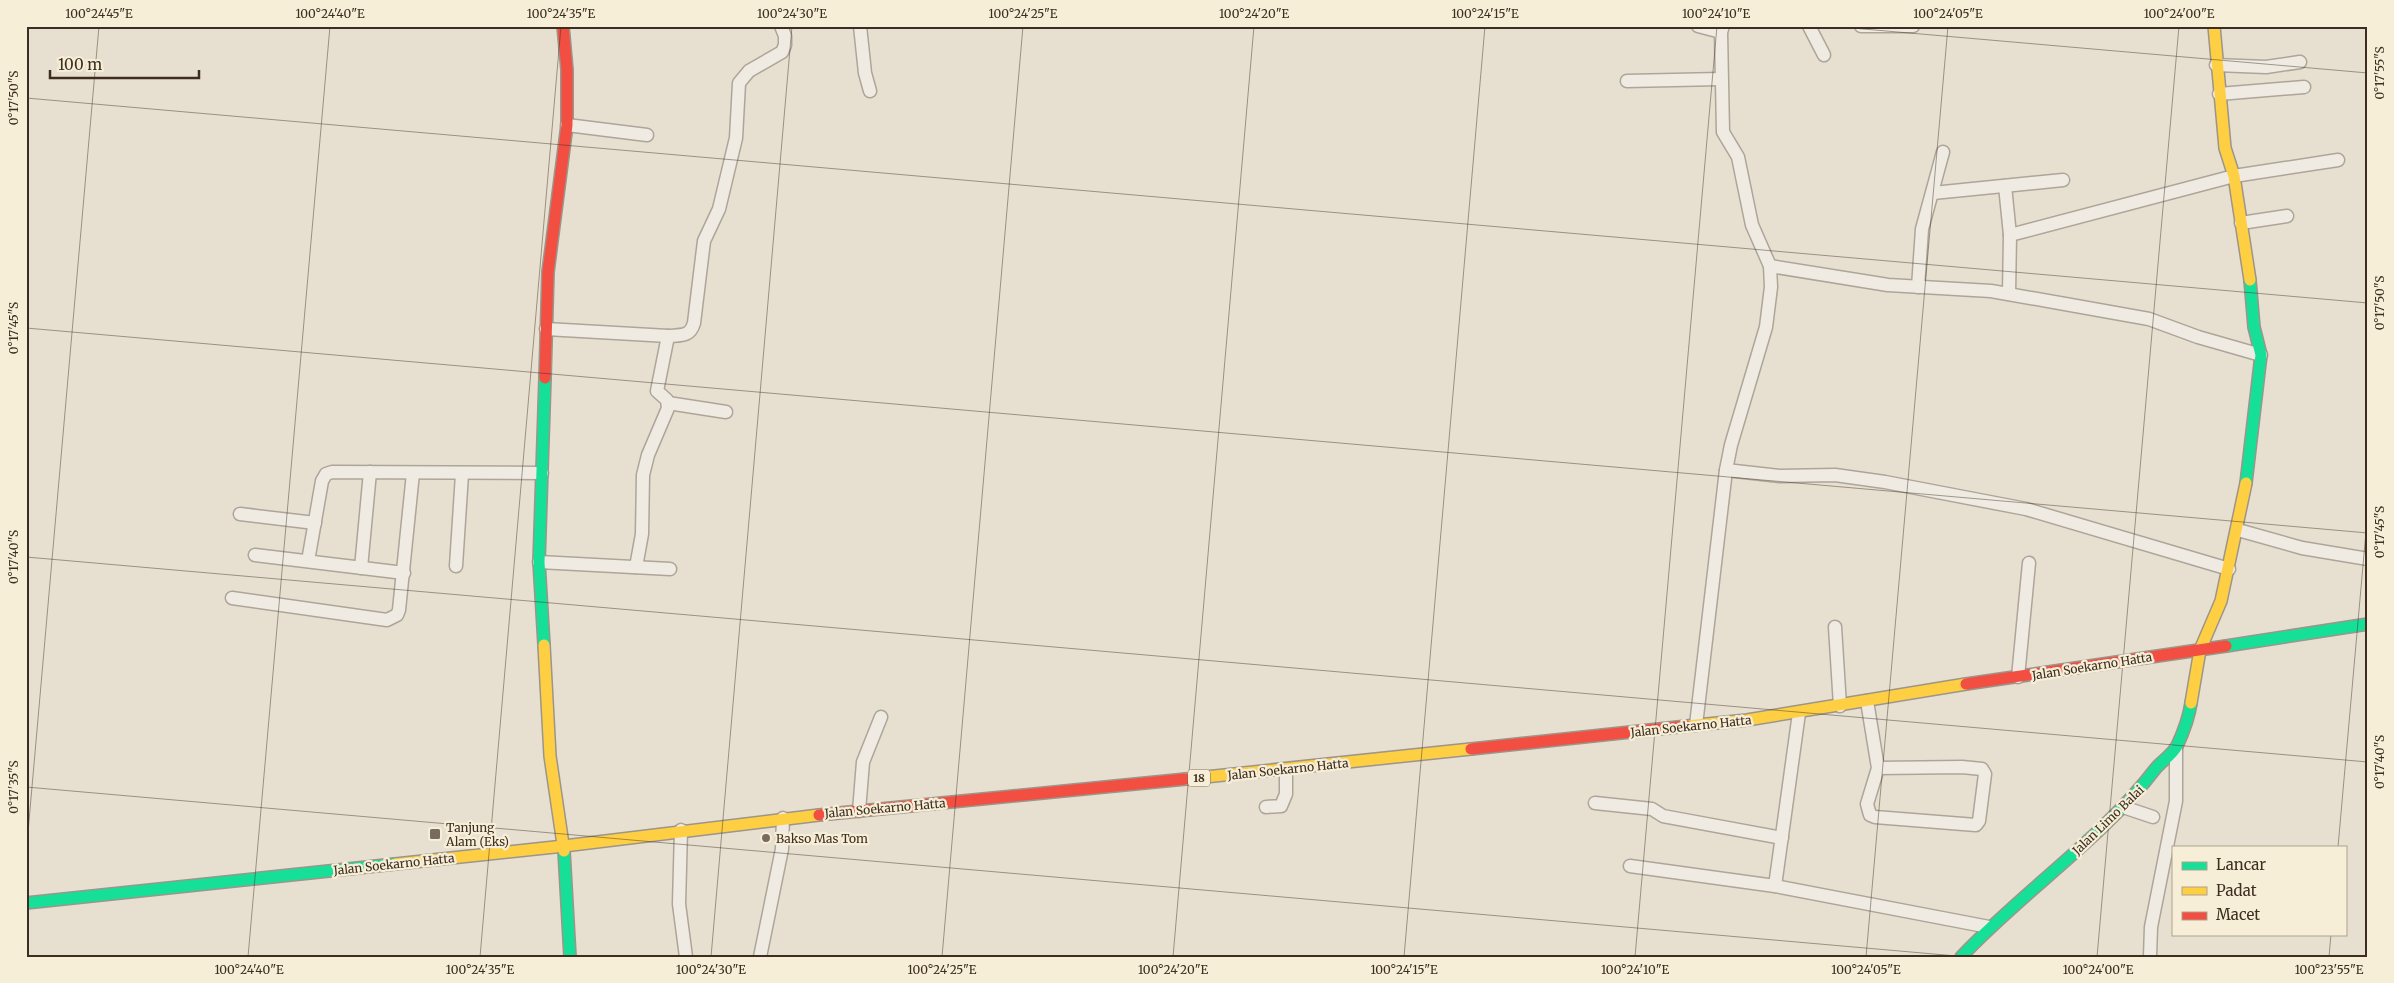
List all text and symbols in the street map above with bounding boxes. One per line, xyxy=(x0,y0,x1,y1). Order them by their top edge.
text: 100°24'45"E xyxy=(65,6,133,21)
text: 100°24'40"E xyxy=(295,6,365,21)
text: 100°24'35"E xyxy=(527,6,596,21)
text: 100°24'30"E xyxy=(757,6,827,21)
text: 100°24'25"E xyxy=(989,6,1058,21)
text: 100°24'20"E xyxy=(1219,6,1289,21)
text: 100°24'15"E xyxy=(1451,6,1519,21)
text: 100°24'10"E xyxy=(1682,6,1750,21)
text: 100°24'05"E xyxy=(1913,6,1983,21)
text: 100°24'00"E xyxy=(2144,6,2215,21)
text: 0°17'55"S xyxy=(2372,46,2387,100)
scale bar xyxy=(50,48,199,80)
text: 100 m xyxy=(58,55,102,74)
text: 0°17'50"S xyxy=(6,71,21,125)
text: 0°17'50"S xyxy=(2372,276,2387,330)
text: 0°17'45"S xyxy=(6,302,21,354)
text: 0°17'45"S xyxy=(2372,506,2387,558)
text: 0°17'40"S xyxy=(6,530,21,584)
street label: Jalan Soekarno Hatta xyxy=(2030,649,2154,683)
street label: Jalan Soekarno Hatta xyxy=(1629,712,1753,740)
text: 0°17'40"S xyxy=(2372,735,2387,789)
street label: Jalan Soekarno Hatta xyxy=(1226,755,1350,783)
text: 0°17'35"S xyxy=(6,760,21,814)
road number: 18 xyxy=(1188,770,1210,786)
street label: Jalan Limo Balai xyxy=(2068,782,2147,859)
street label: Jalan Soekarno Hatta xyxy=(823,795,947,821)
place label: Tanjung Alam (Eks) xyxy=(445,820,509,849)
marker: Tanjung Alam (Eks) xyxy=(428,827,442,841)
place label: Bakso Mas Tom xyxy=(776,831,868,846)
marker: Bakso Mas Tom xyxy=(760,832,772,844)
legend xyxy=(2172,846,2346,936)
street label: Jalan Soekarno Hatta xyxy=(332,850,456,878)
text: Lancar xyxy=(2216,855,2266,874)
text: Padat xyxy=(2216,881,2257,900)
text: Macet xyxy=(2216,905,2260,924)
text: 100°24'40"E xyxy=(214,962,284,977)
text: 100°24'35"E xyxy=(446,962,515,977)
text: 100°24'30"E xyxy=(676,962,746,977)
text: 100°24'25"E xyxy=(908,962,977,977)
text: 100°24'20"E xyxy=(1138,962,1208,977)
text: 100°24'15"E xyxy=(1370,962,1438,977)
text: 100°24'10"E xyxy=(1601,962,1669,977)
text: 100°24'05"E xyxy=(1831,962,1901,977)
text: 100°24'00"E xyxy=(2063,962,2134,977)
text: 100°23'55"E xyxy=(2295,962,2364,977)

